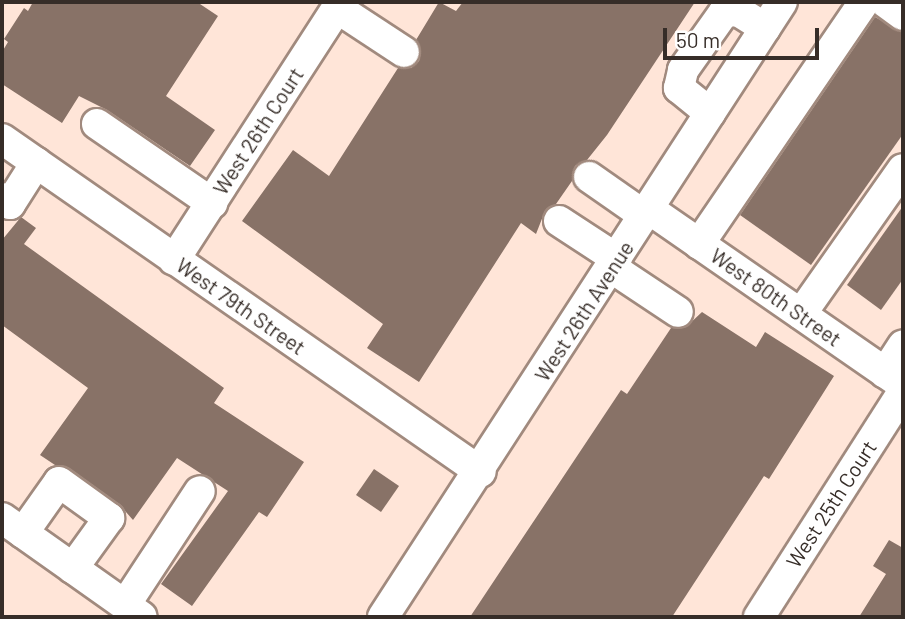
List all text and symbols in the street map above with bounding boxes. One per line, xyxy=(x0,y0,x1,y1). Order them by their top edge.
scale bar xyxy=(667,14,823,58)
text: 50 m xyxy=(676,27,720,52)
street label: West 26th Court xyxy=(208,63,308,199)
street label: West 26th Avenue xyxy=(529,236,639,386)
street label: West 80th Street xyxy=(706,243,846,351)
street label: West 79th Street xyxy=(172,252,310,360)
street label: West 25th Court xyxy=(781,436,881,572)

